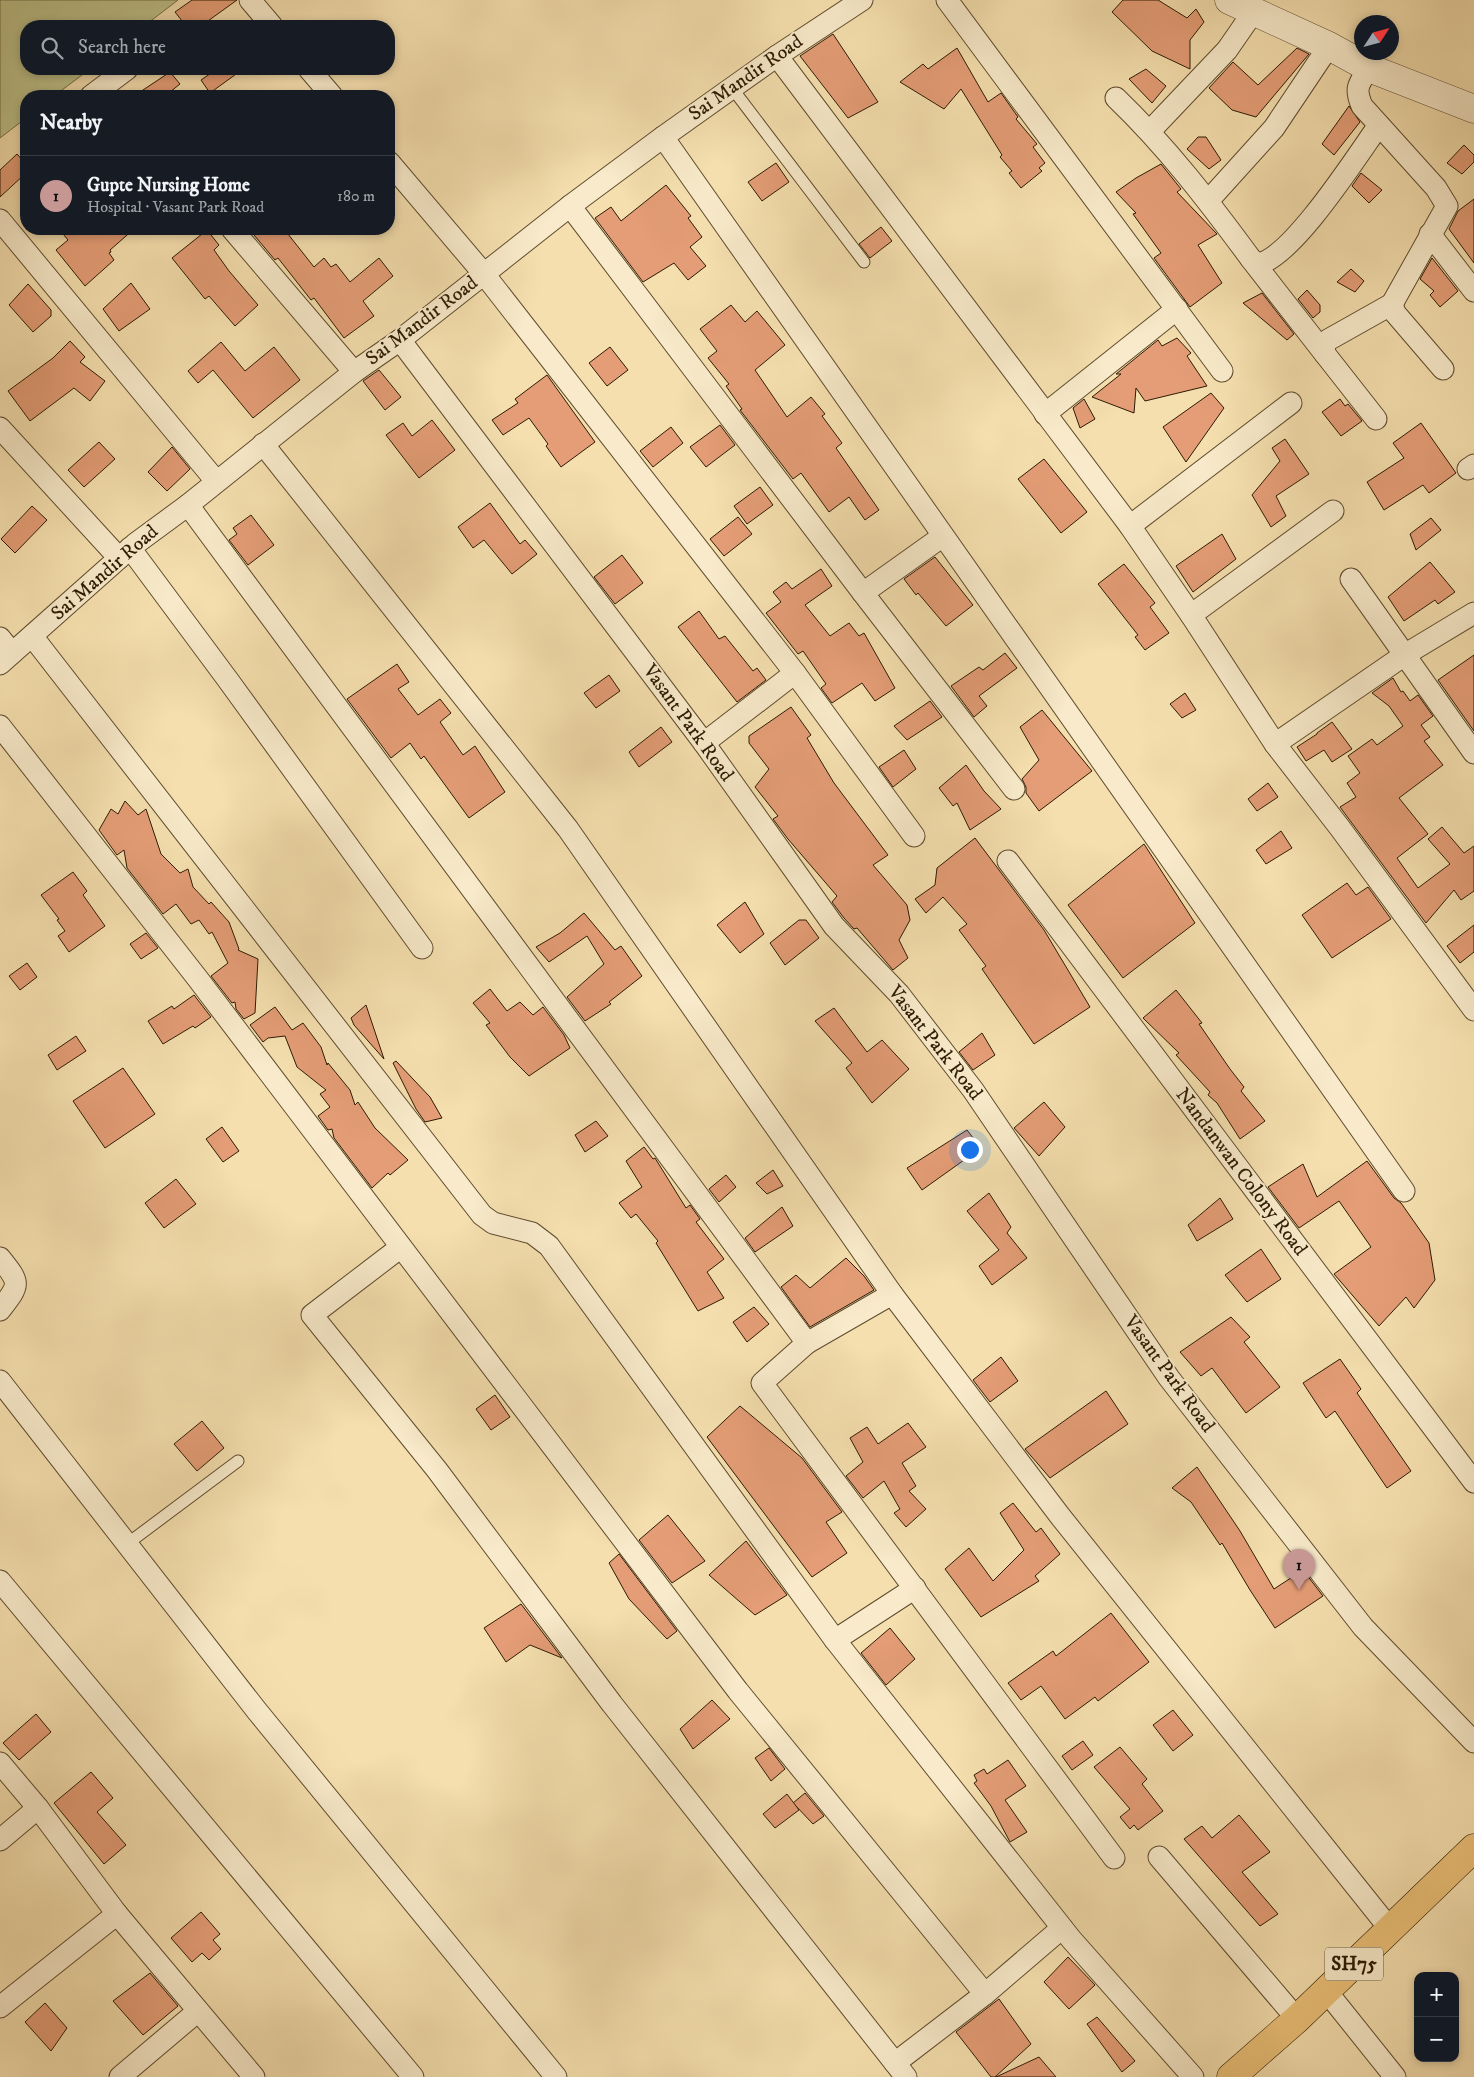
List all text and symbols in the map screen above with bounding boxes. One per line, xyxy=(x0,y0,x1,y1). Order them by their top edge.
north arrow xyxy=(1354,15,1399,60)
search box xyxy=(20,20,395,75)
street label: Sai Mandir Road xyxy=(684,29,808,127)
icon: search xyxy=(38,34,66,62)
text: Search here xyxy=(78,36,166,59)
text: Nearby xyxy=(40,110,102,136)
text: Gupte Nursing Home xyxy=(87,174,250,197)
text: 1 xyxy=(53,186,59,206)
text: 180 m xyxy=(337,186,375,206)
text: Hospital · Vasant Park Road xyxy=(87,197,264,217)
street label: Sai Mandir Road xyxy=(361,271,483,371)
street label: Sai Mandir Road xyxy=(46,520,164,626)
street label: Vasant Park Road xyxy=(636,659,739,787)
street label: Vasant Park Road xyxy=(882,980,988,1106)
street label: Nandanwan Colony Road xyxy=(1170,1083,1312,1261)
your location xyxy=(957,1137,983,1163)
street label: Vasant Park Road xyxy=(1117,1310,1220,1438)
pin: 1 xyxy=(1283,1549,1315,1590)
road number: SH75 xyxy=(1325,1948,1383,1980)
map controls xyxy=(1414,1972,1459,2062)
button: + xyxy=(1414,1972,1459,2017)
button: − xyxy=(1414,2017,1459,2062)

